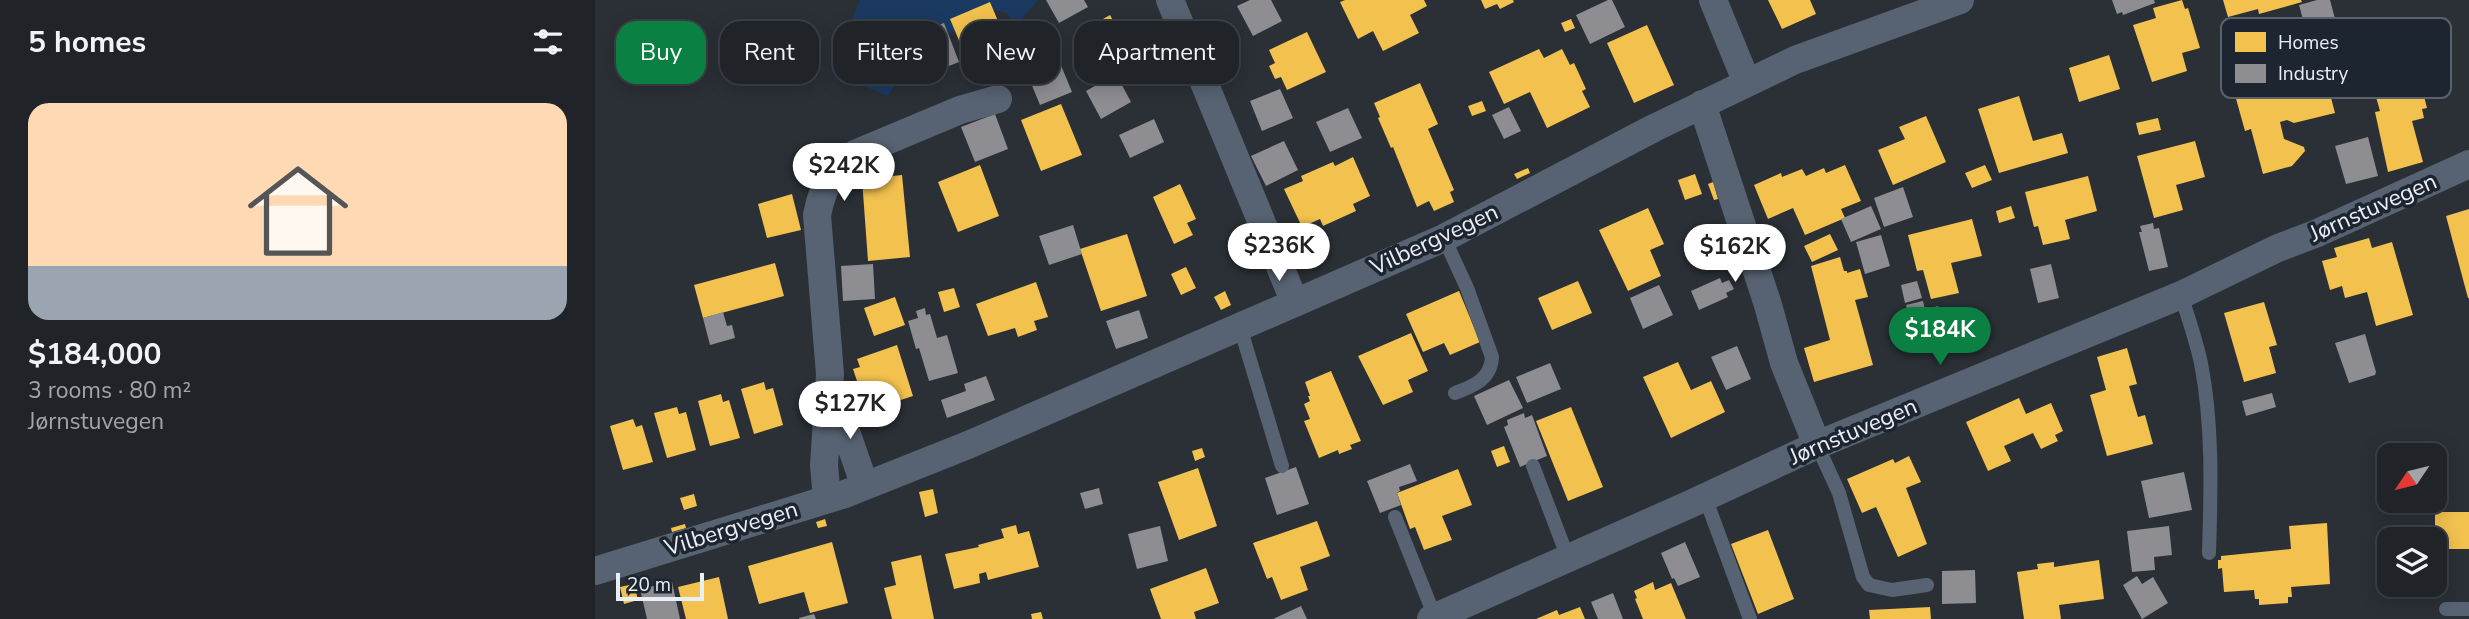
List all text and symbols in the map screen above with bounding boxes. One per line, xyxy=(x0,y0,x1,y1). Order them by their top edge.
legend xyxy=(2221,18,2451,98)
chip: Buy xyxy=(616,21,706,84)
chip: Rent xyxy=(720,21,819,84)
chip: Filters xyxy=(833,21,947,84)
chip: New xyxy=(961,21,1060,84)
chip: Apartment xyxy=(1074,21,1239,84)
text: 5 homes xyxy=(28,22,146,63)
icon: filters xyxy=(529,23,567,61)
text: Homes xyxy=(2278,30,2339,56)
text: Industry xyxy=(2278,61,2348,87)
pin: $242K xyxy=(795,144,893,203)
icon: home xyxy=(235,148,361,274)
text: $242K xyxy=(809,150,879,181)
street label: Jørnstuvegen xyxy=(2304,166,2442,250)
street label: Vilbergvegen xyxy=(1364,196,1503,283)
pin: $236K xyxy=(1230,224,1328,283)
pin: $162K xyxy=(1686,224,1784,284)
text: $236K xyxy=(1244,230,1314,261)
text: $162K xyxy=(1700,231,1770,262)
pin: $184K xyxy=(1891,308,1989,367)
text: $184K xyxy=(1905,314,1975,345)
text: $184,000 xyxy=(28,334,161,375)
text: 3 rooms · 80 m² xyxy=(28,375,191,406)
pin: $127K xyxy=(801,382,899,441)
text: $127K xyxy=(815,388,885,419)
street label: Jørnstuvegen xyxy=(1784,391,1922,473)
text: Jørnstuvegen xyxy=(28,406,164,437)
north arrow xyxy=(2377,443,2447,513)
map controls xyxy=(2377,443,2447,597)
street label: Vilbergvegen xyxy=(660,493,802,564)
button: layers xyxy=(2377,527,2447,597)
scale bar xyxy=(616,570,703,602)
text: 20 m xyxy=(627,572,671,598)

